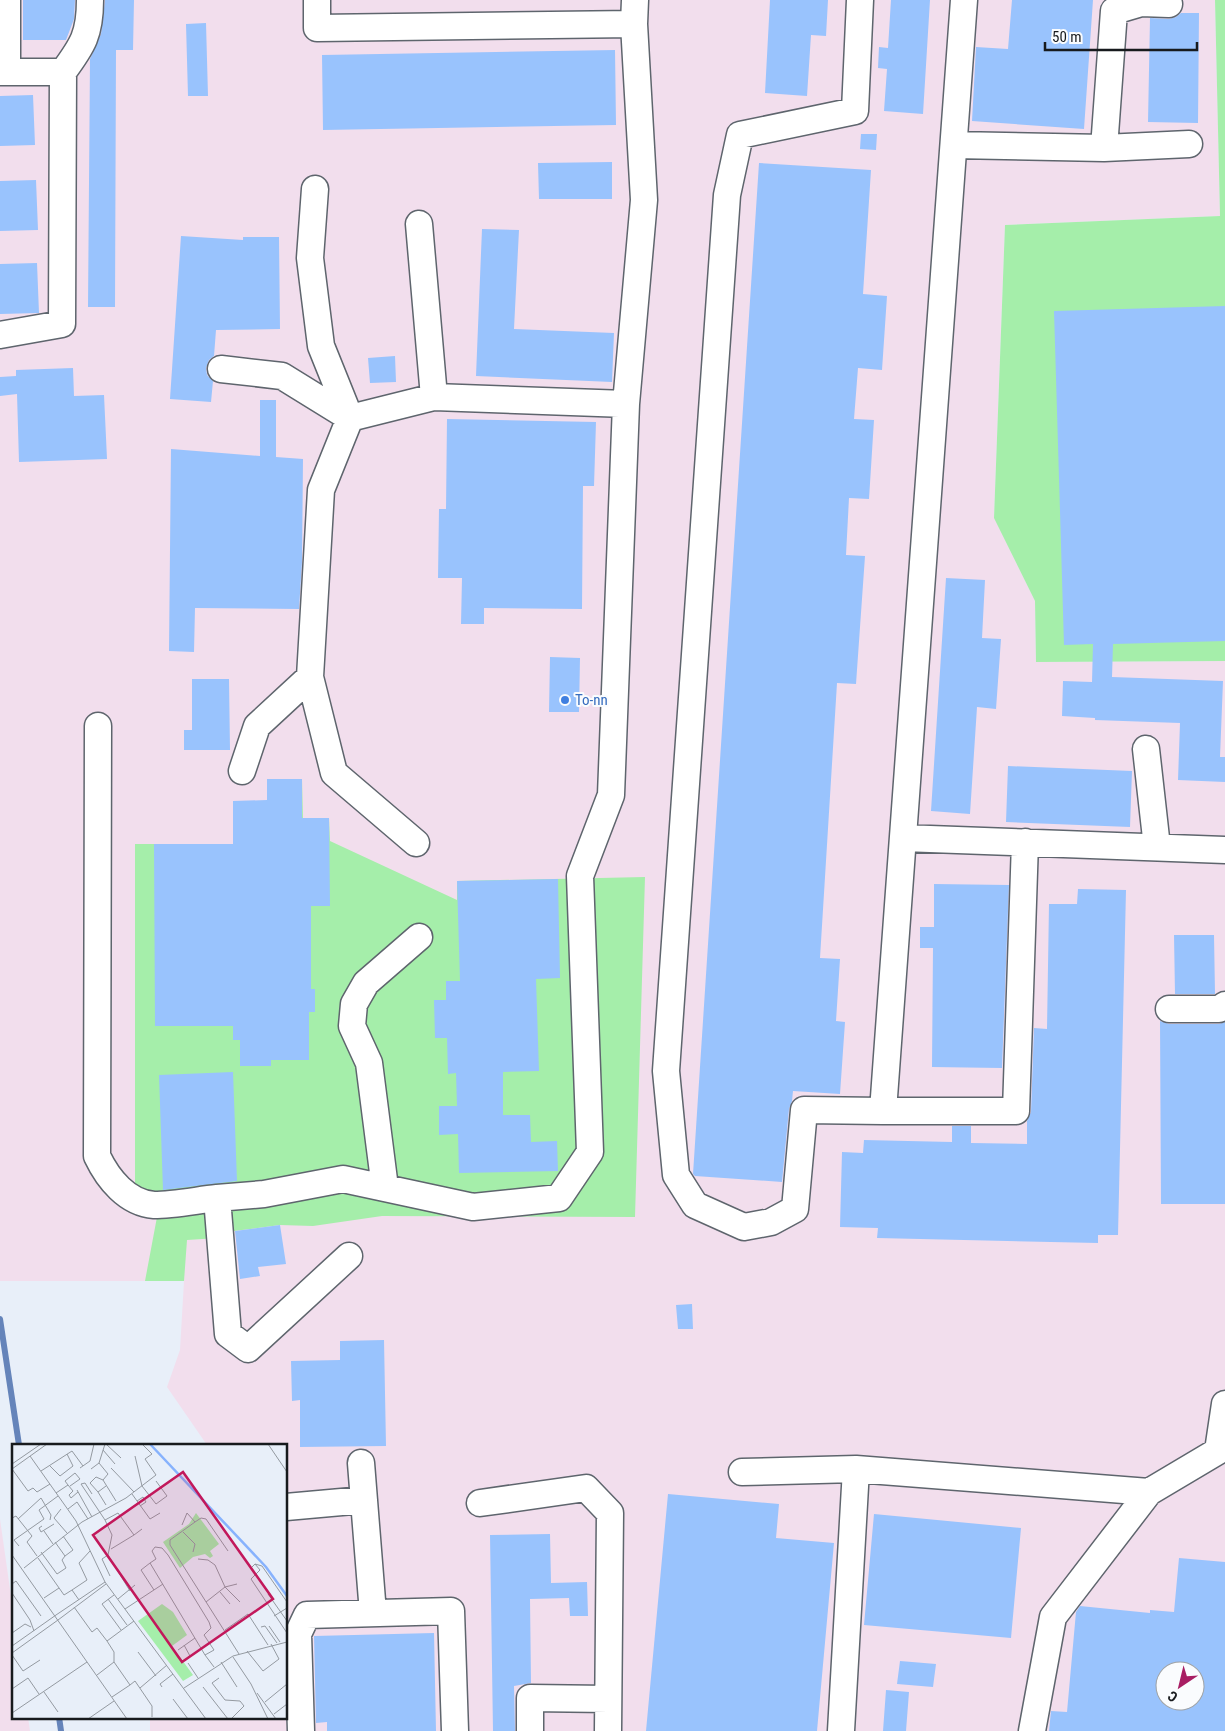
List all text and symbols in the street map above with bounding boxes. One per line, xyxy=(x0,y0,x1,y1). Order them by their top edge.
scale bar xyxy=(1045,20,1198,52)
text: 50 m xyxy=(1052,28,1082,46)
place label: To-nn xyxy=(575,691,608,709)
marker: To-nn xyxy=(559,694,571,706)
inset map xyxy=(12,1444,288,1718)
north arrow xyxy=(1155,1661,1205,1711)
text: С xyxy=(1165,1688,1180,1705)

